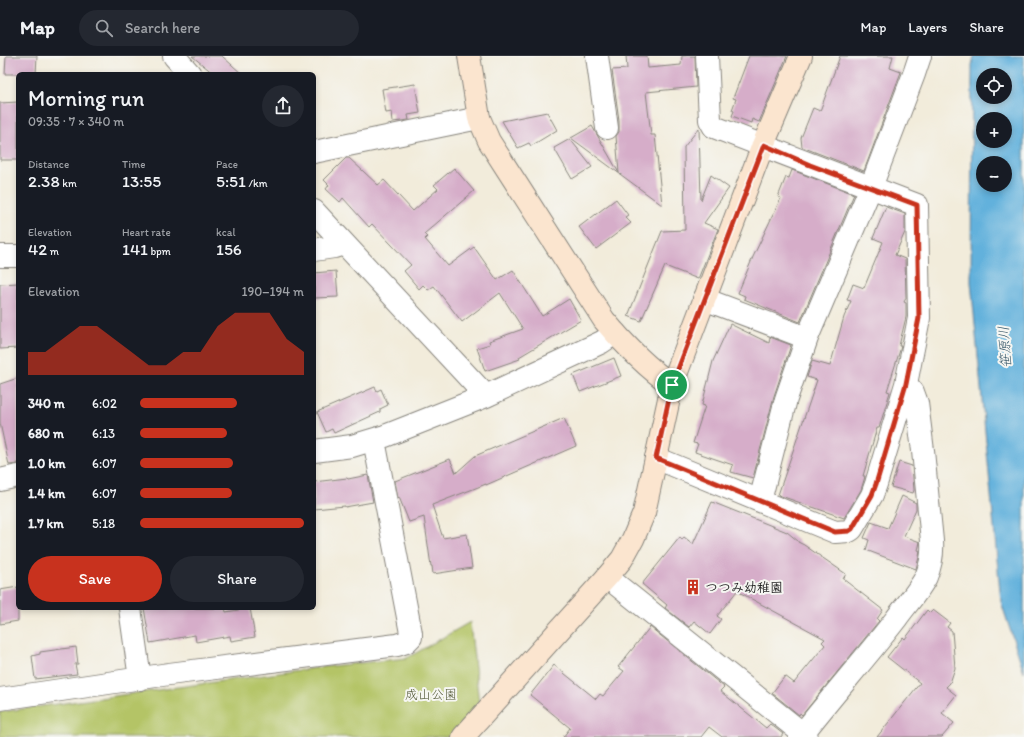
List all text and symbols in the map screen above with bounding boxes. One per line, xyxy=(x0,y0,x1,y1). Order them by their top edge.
search box xyxy=(79,10,359,46)
text: Map xyxy=(20,16,55,39)
icon: search xyxy=(93,17,115,39)
text: Search here xyxy=(125,19,200,37)
text: Map xyxy=(861,19,886,36)
text: Layers xyxy=(908,19,947,36)
text: Share xyxy=(969,19,1004,36)
map controls xyxy=(976,68,1012,192)
button: locate xyxy=(976,68,1012,104)
text: Morning run xyxy=(28,85,144,112)
button: share xyxy=(262,85,304,127)
button: + xyxy=(976,112,1012,148)
text: 09:35 · 7 × 340 m xyxy=(28,114,124,129)
button: − xyxy=(976,156,1012,192)
text: Distance xyxy=(28,158,69,171)
text: Time xyxy=(122,158,145,171)
text: Pace xyxy=(216,158,238,171)
text: 2.38 xyxy=(28,171,60,191)
text: 13:55 xyxy=(122,171,161,191)
text: 5:51 xyxy=(216,171,246,191)
text: km xyxy=(60,177,77,190)
text: /km xyxy=(246,177,268,190)
text: Elevation xyxy=(28,226,72,239)
text: Heart rate xyxy=(122,226,171,239)
text: kcal xyxy=(216,226,236,239)
text: 42 xyxy=(28,239,47,259)
text: 141 xyxy=(122,239,148,259)
text: 156 xyxy=(216,239,242,259)
text: m xyxy=(47,245,59,258)
text: bpm xyxy=(148,245,171,258)
text: Elevation xyxy=(28,284,80,299)
text: 190–194 m xyxy=(241,284,304,299)
water label: 笹原川 xyxy=(995,325,1015,369)
pin xyxy=(655,368,689,402)
icon: arrive xyxy=(661,374,683,396)
text: 340 m xyxy=(28,396,65,411)
text: 6:02 xyxy=(92,396,117,411)
text: 680 m xyxy=(28,426,64,441)
text: 6:13 xyxy=(92,426,115,441)
text: 1.0 km xyxy=(28,456,65,471)
text: 6:07 xyxy=(92,456,117,471)
text: 1.4 km xyxy=(28,486,65,501)
text: 6:07 xyxy=(92,486,117,501)
text: 1.7 km xyxy=(28,516,64,531)
text: 5:18 xyxy=(92,516,115,531)
button: Save xyxy=(28,556,162,602)
button: Share xyxy=(170,556,304,602)
building icon: つつみ幼稚園 xyxy=(684,578,702,596)
place label: つつみ幼稚園 xyxy=(705,580,783,595)
park label: 成山公園 xyxy=(405,687,457,702)

